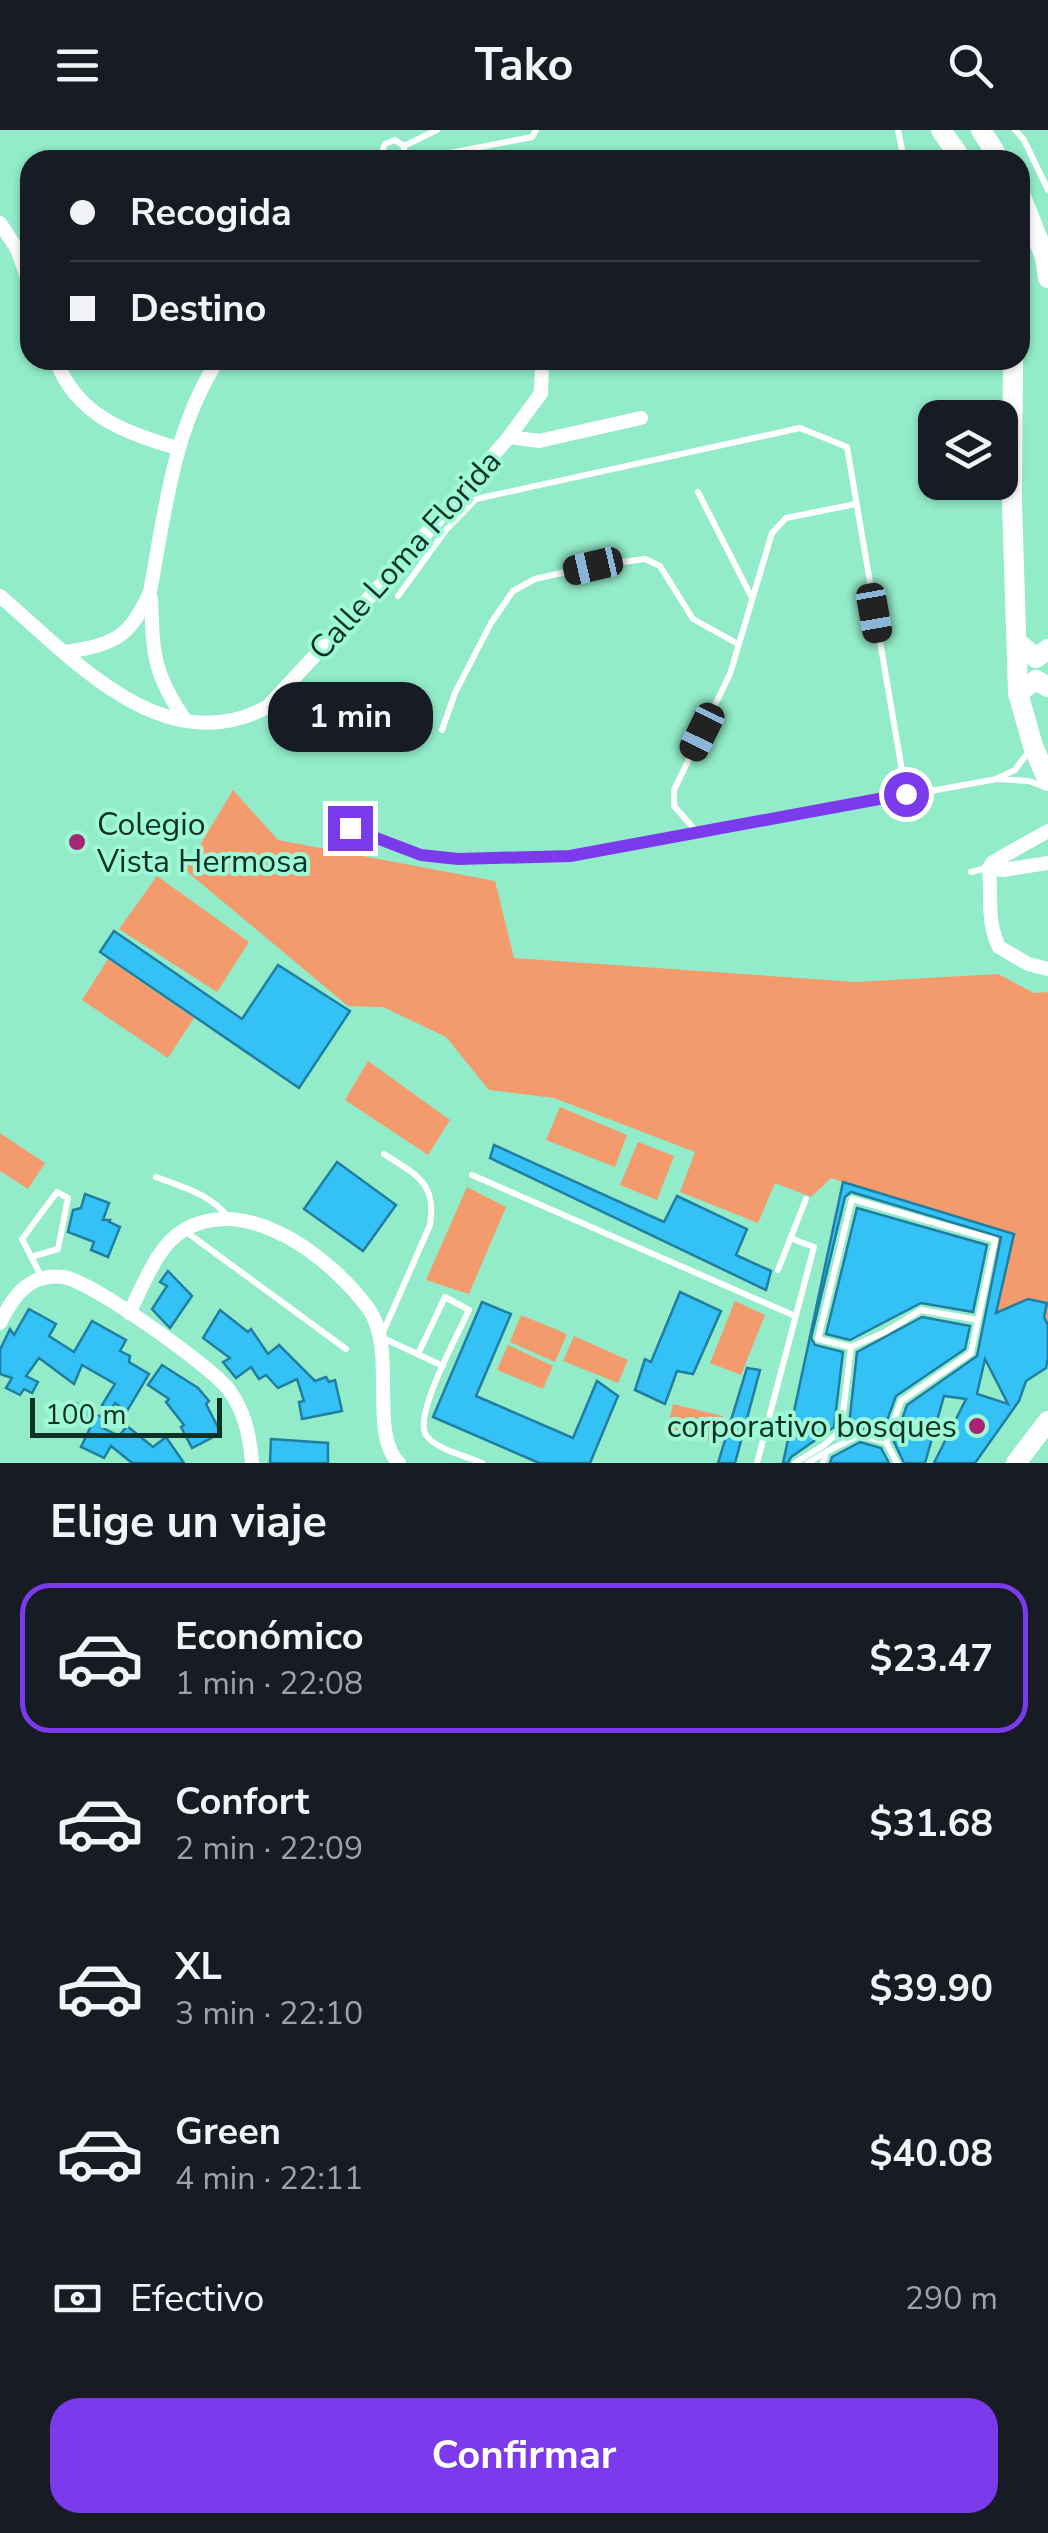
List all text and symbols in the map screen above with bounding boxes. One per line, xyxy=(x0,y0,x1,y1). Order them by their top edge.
text: Tako xyxy=(475,35,573,96)
icon: menu xyxy=(50,38,105,93)
icon: search xyxy=(943,38,998,93)
text: Recogida xyxy=(130,187,292,238)
text: Destino xyxy=(130,283,266,334)
map controls xyxy=(918,400,1018,500)
button: layers xyxy=(918,400,1018,500)
street label: Calle Loma Florida xyxy=(299,441,511,669)
car xyxy=(560,545,626,587)
car xyxy=(854,581,894,645)
callout: 1 min xyxy=(268,683,432,753)
text: 1 min xyxy=(309,695,392,738)
car xyxy=(675,698,729,766)
route start xyxy=(884,772,929,817)
place label: Colegio Vista Hermosa xyxy=(96,803,308,883)
route end xyxy=(328,806,373,851)
marker: Colegio Vista Hermosa xyxy=(66,831,88,853)
scale bar xyxy=(30,1393,222,1438)
text: 100 m xyxy=(45,1396,127,1434)
place label: corporativo bosques xyxy=(667,1405,957,1448)
marker: corporativo bosques xyxy=(966,1415,988,1437)
text: Elige un viaje xyxy=(50,1492,327,1553)
text: Económico xyxy=(175,1611,364,1662)
icon: car xyxy=(55,1613,145,1703)
text: $23.47 xyxy=(870,1633,993,1684)
text: 1 min · 22:08 xyxy=(175,1662,363,1705)
text: Confort xyxy=(175,1776,309,1827)
icon: car xyxy=(55,1778,145,1868)
text: $31.68 xyxy=(870,1798,993,1849)
text: 2 min · 22:09 xyxy=(175,1827,363,1870)
text: XL xyxy=(175,1941,222,1992)
icon: car xyxy=(55,1943,145,2033)
text: $39.90 xyxy=(870,1963,993,2014)
text: 3 min · 22:10 xyxy=(175,1992,363,2035)
text: Green xyxy=(175,2106,281,2157)
icon: car xyxy=(55,2108,145,2198)
text: $40.08 xyxy=(870,2128,993,2179)
text: 4 min · 22:11 xyxy=(175,2157,363,2200)
icon: cash xyxy=(50,2271,105,2326)
text: Efectivo xyxy=(130,2273,264,2324)
text: 290 m xyxy=(905,2277,998,2320)
button: Confirmar xyxy=(50,2398,998,2513)

